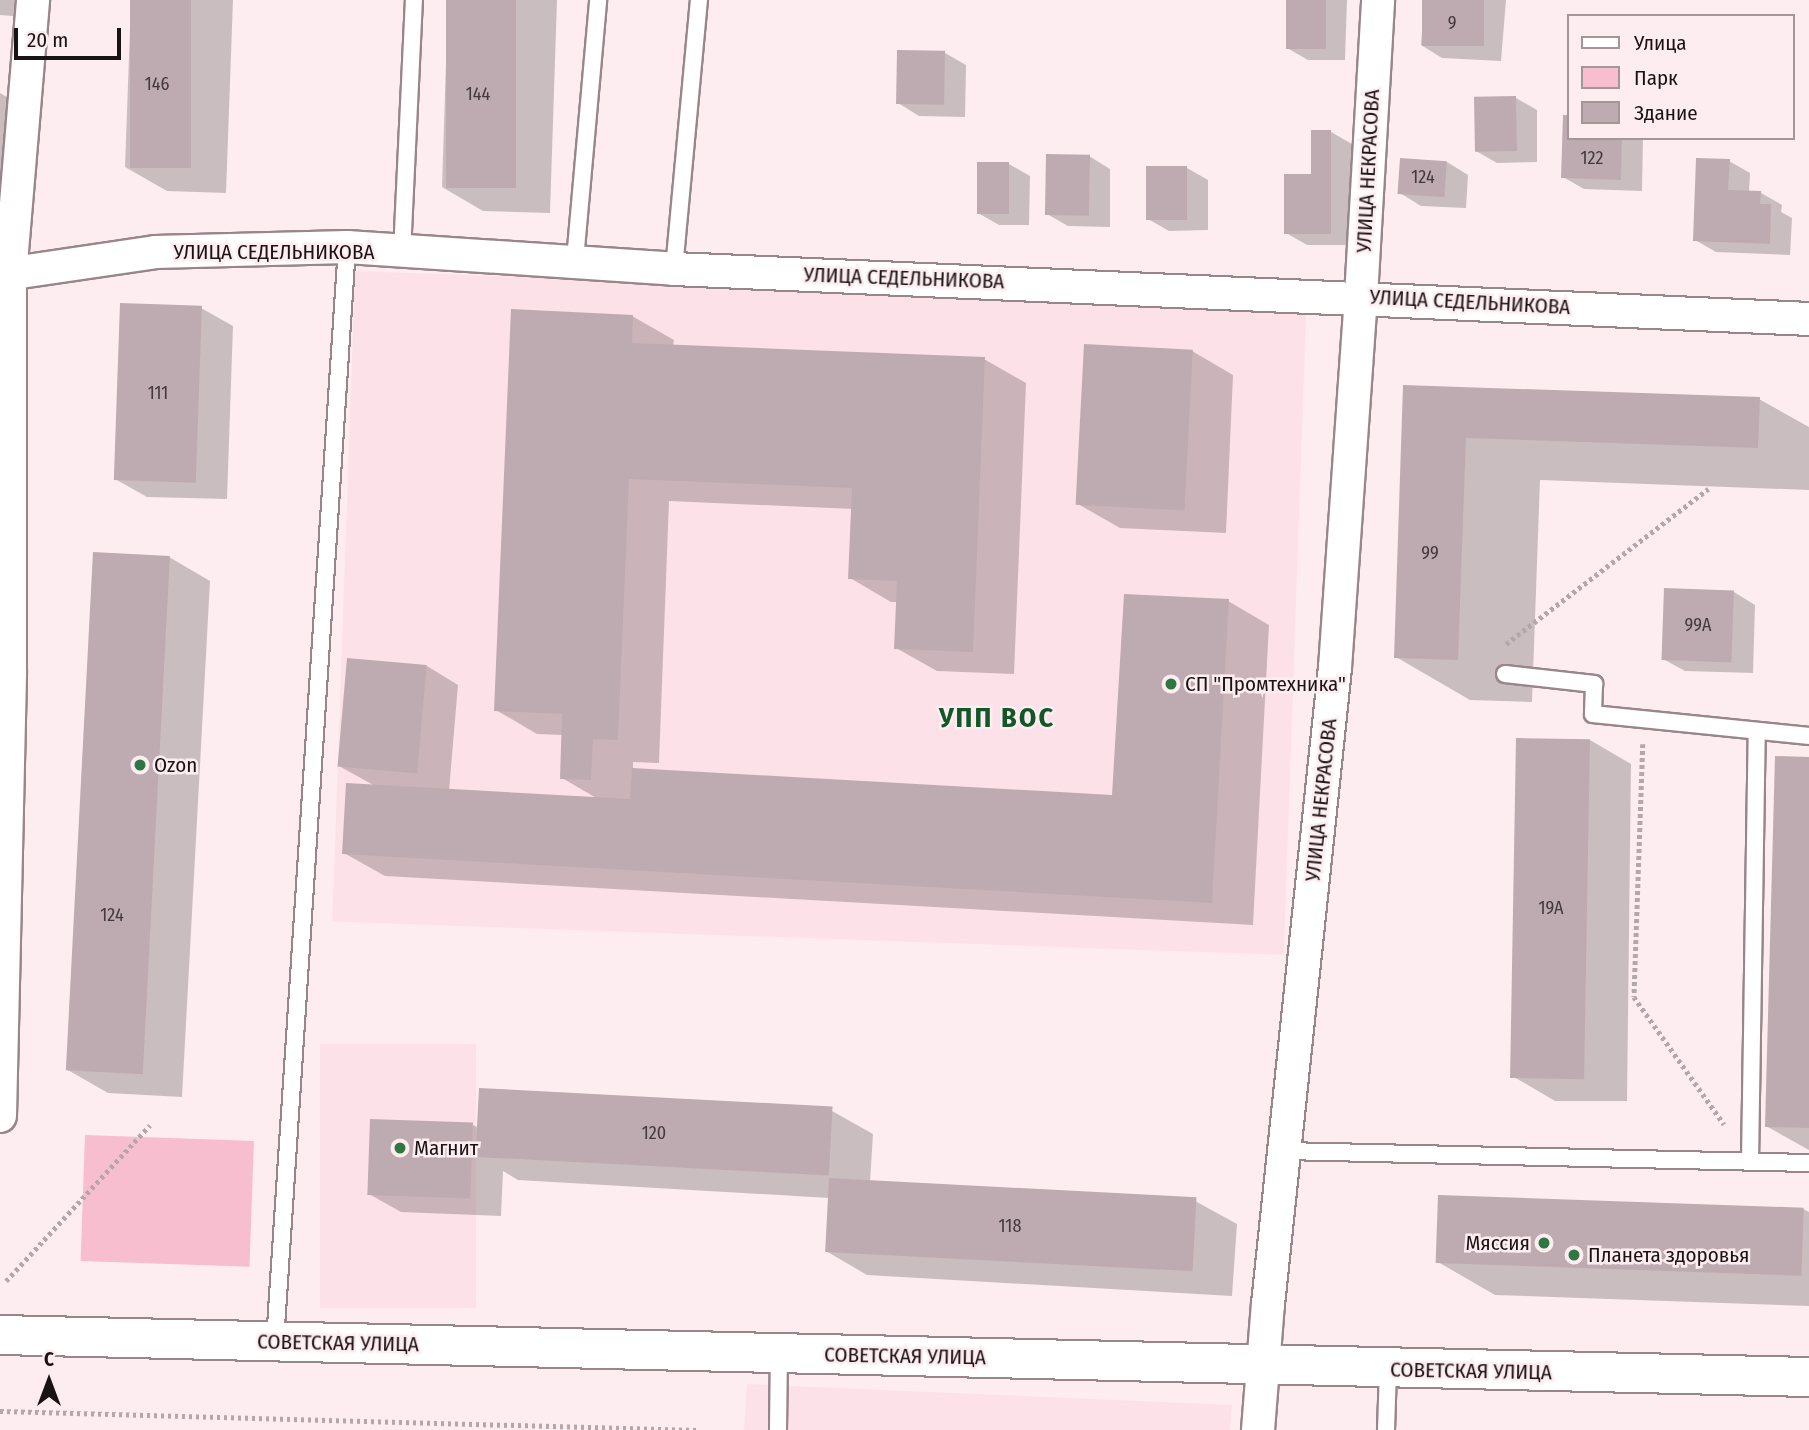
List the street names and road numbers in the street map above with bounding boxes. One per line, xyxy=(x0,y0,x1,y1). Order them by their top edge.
street label: УЛИЦА НЕКРАСОВА xyxy=(1351,89,1385,253)
street label: УЛИЦА СЕДЕЛЬНИКОВА xyxy=(174,239,374,265)
street label: УЛИЦА СЕДЕЛЬНИКОВА xyxy=(803,262,1005,294)
street label: УЛИЦА СЕДЕЛЬНИКОВА xyxy=(1369,284,1571,320)
street label: УЛИЦА НЕКРАСОВА xyxy=(1300,717,1342,883)
street label: СОВЕТСКАЯ УЛИЦА xyxy=(257,1329,419,1357)
street label: СОВЕТСКАЯ УЛИЦА xyxy=(824,1342,986,1370)
street label: СОВЕТСКАЯ УЛИЦА xyxy=(1390,1357,1552,1385)

